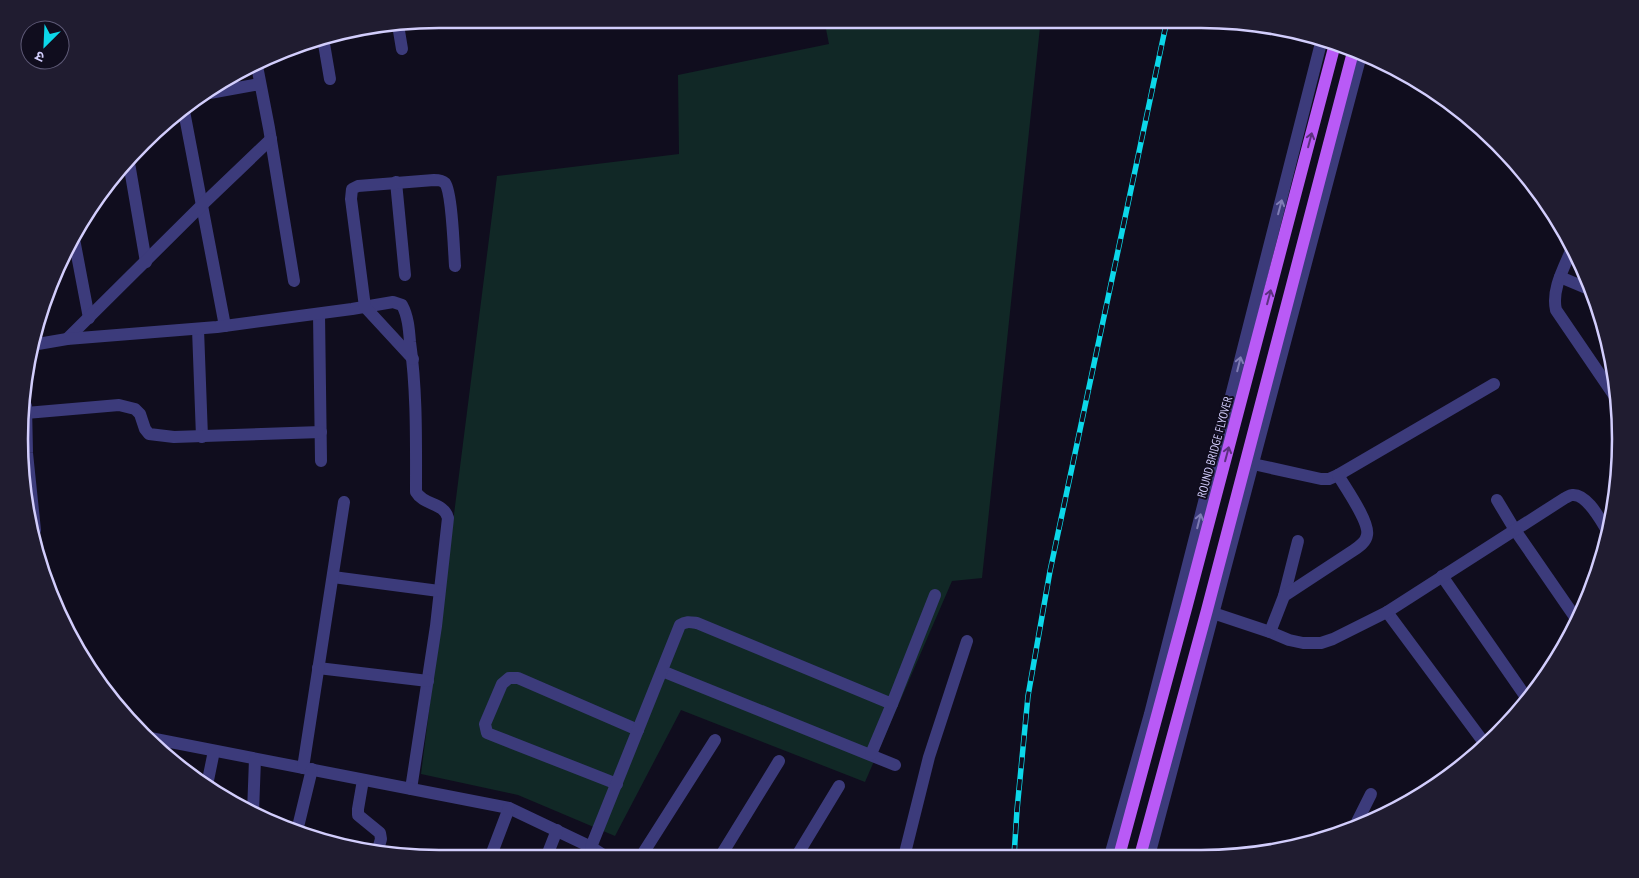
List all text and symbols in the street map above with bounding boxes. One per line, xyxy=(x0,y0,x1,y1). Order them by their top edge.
north arrow xyxy=(20,20,70,70)
text: उ xyxy=(32,47,47,67)
one-way arrow xyxy=(1306,132,1315,148)
one-way arrow xyxy=(1275,199,1285,215)
one-way arrow xyxy=(1264,289,1274,305)
one-way arrow xyxy=(1234,356,1244,372)
street label: ROUND BRIDGE FLYOVER xyxy=(1194,394,1235,499)
one-way arrow xyxy=(1223,447,1232,463)
one-way arrow xyxy=(1195,514,1204,530)

